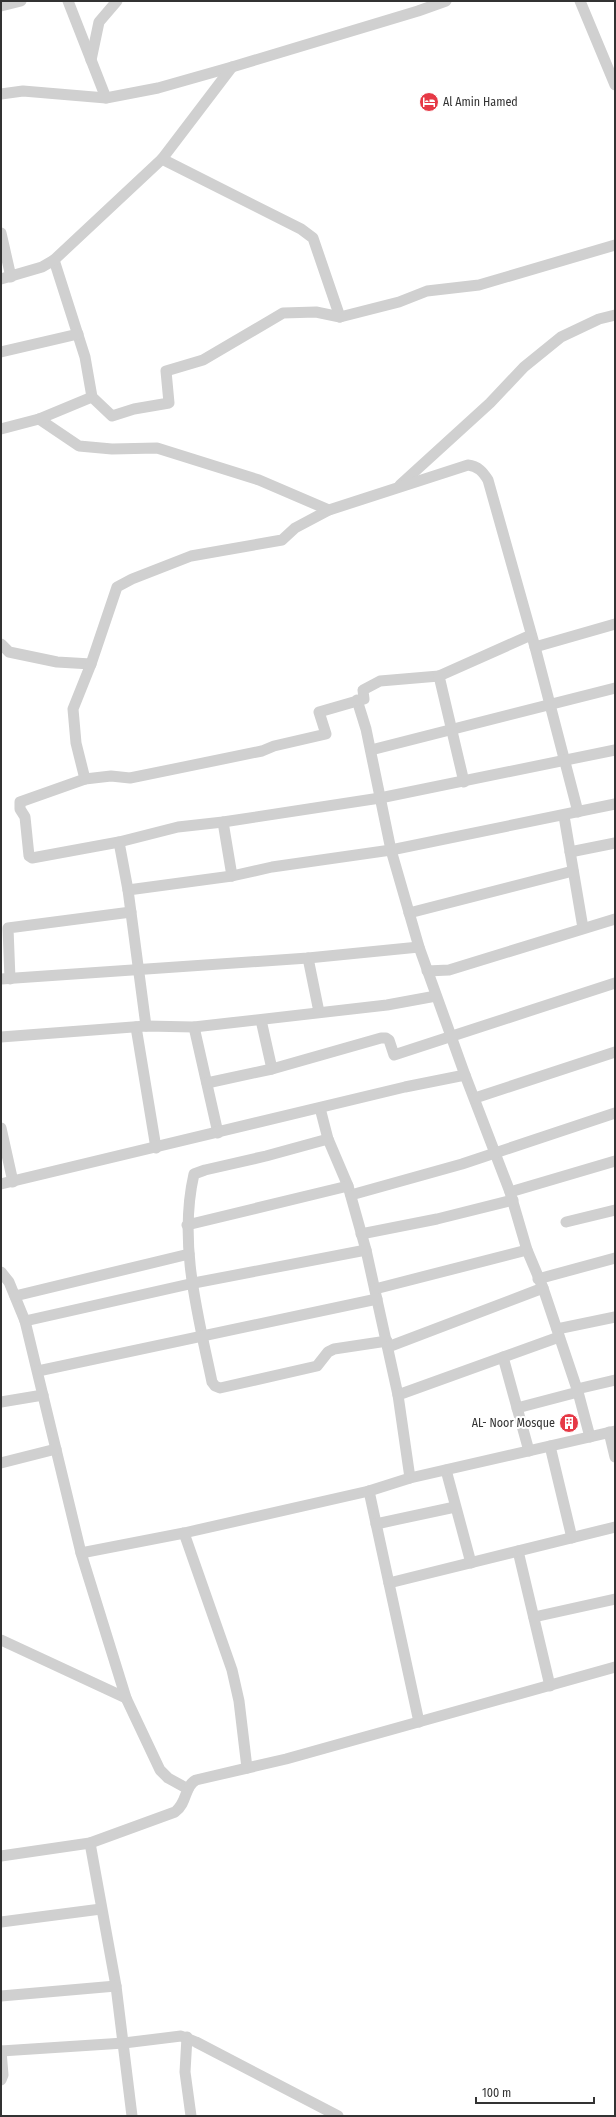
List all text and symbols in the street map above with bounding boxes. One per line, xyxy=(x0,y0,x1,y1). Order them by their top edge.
hotel icon: Al Amin Hamed xyxy=(418,91,440,113)
place label: Al Amin Hamed xyxy=(443,95,518,109)
building icon: AL- Noor Mosque xyxy=(558,1412,580,1434)
place label: AL- Noor Mosque xyxy=(472,1416,555,1430)
scale bar xyxy=(476,2079,594,2105)
text: 100 m xyxy=(482,2086,511,2100)

